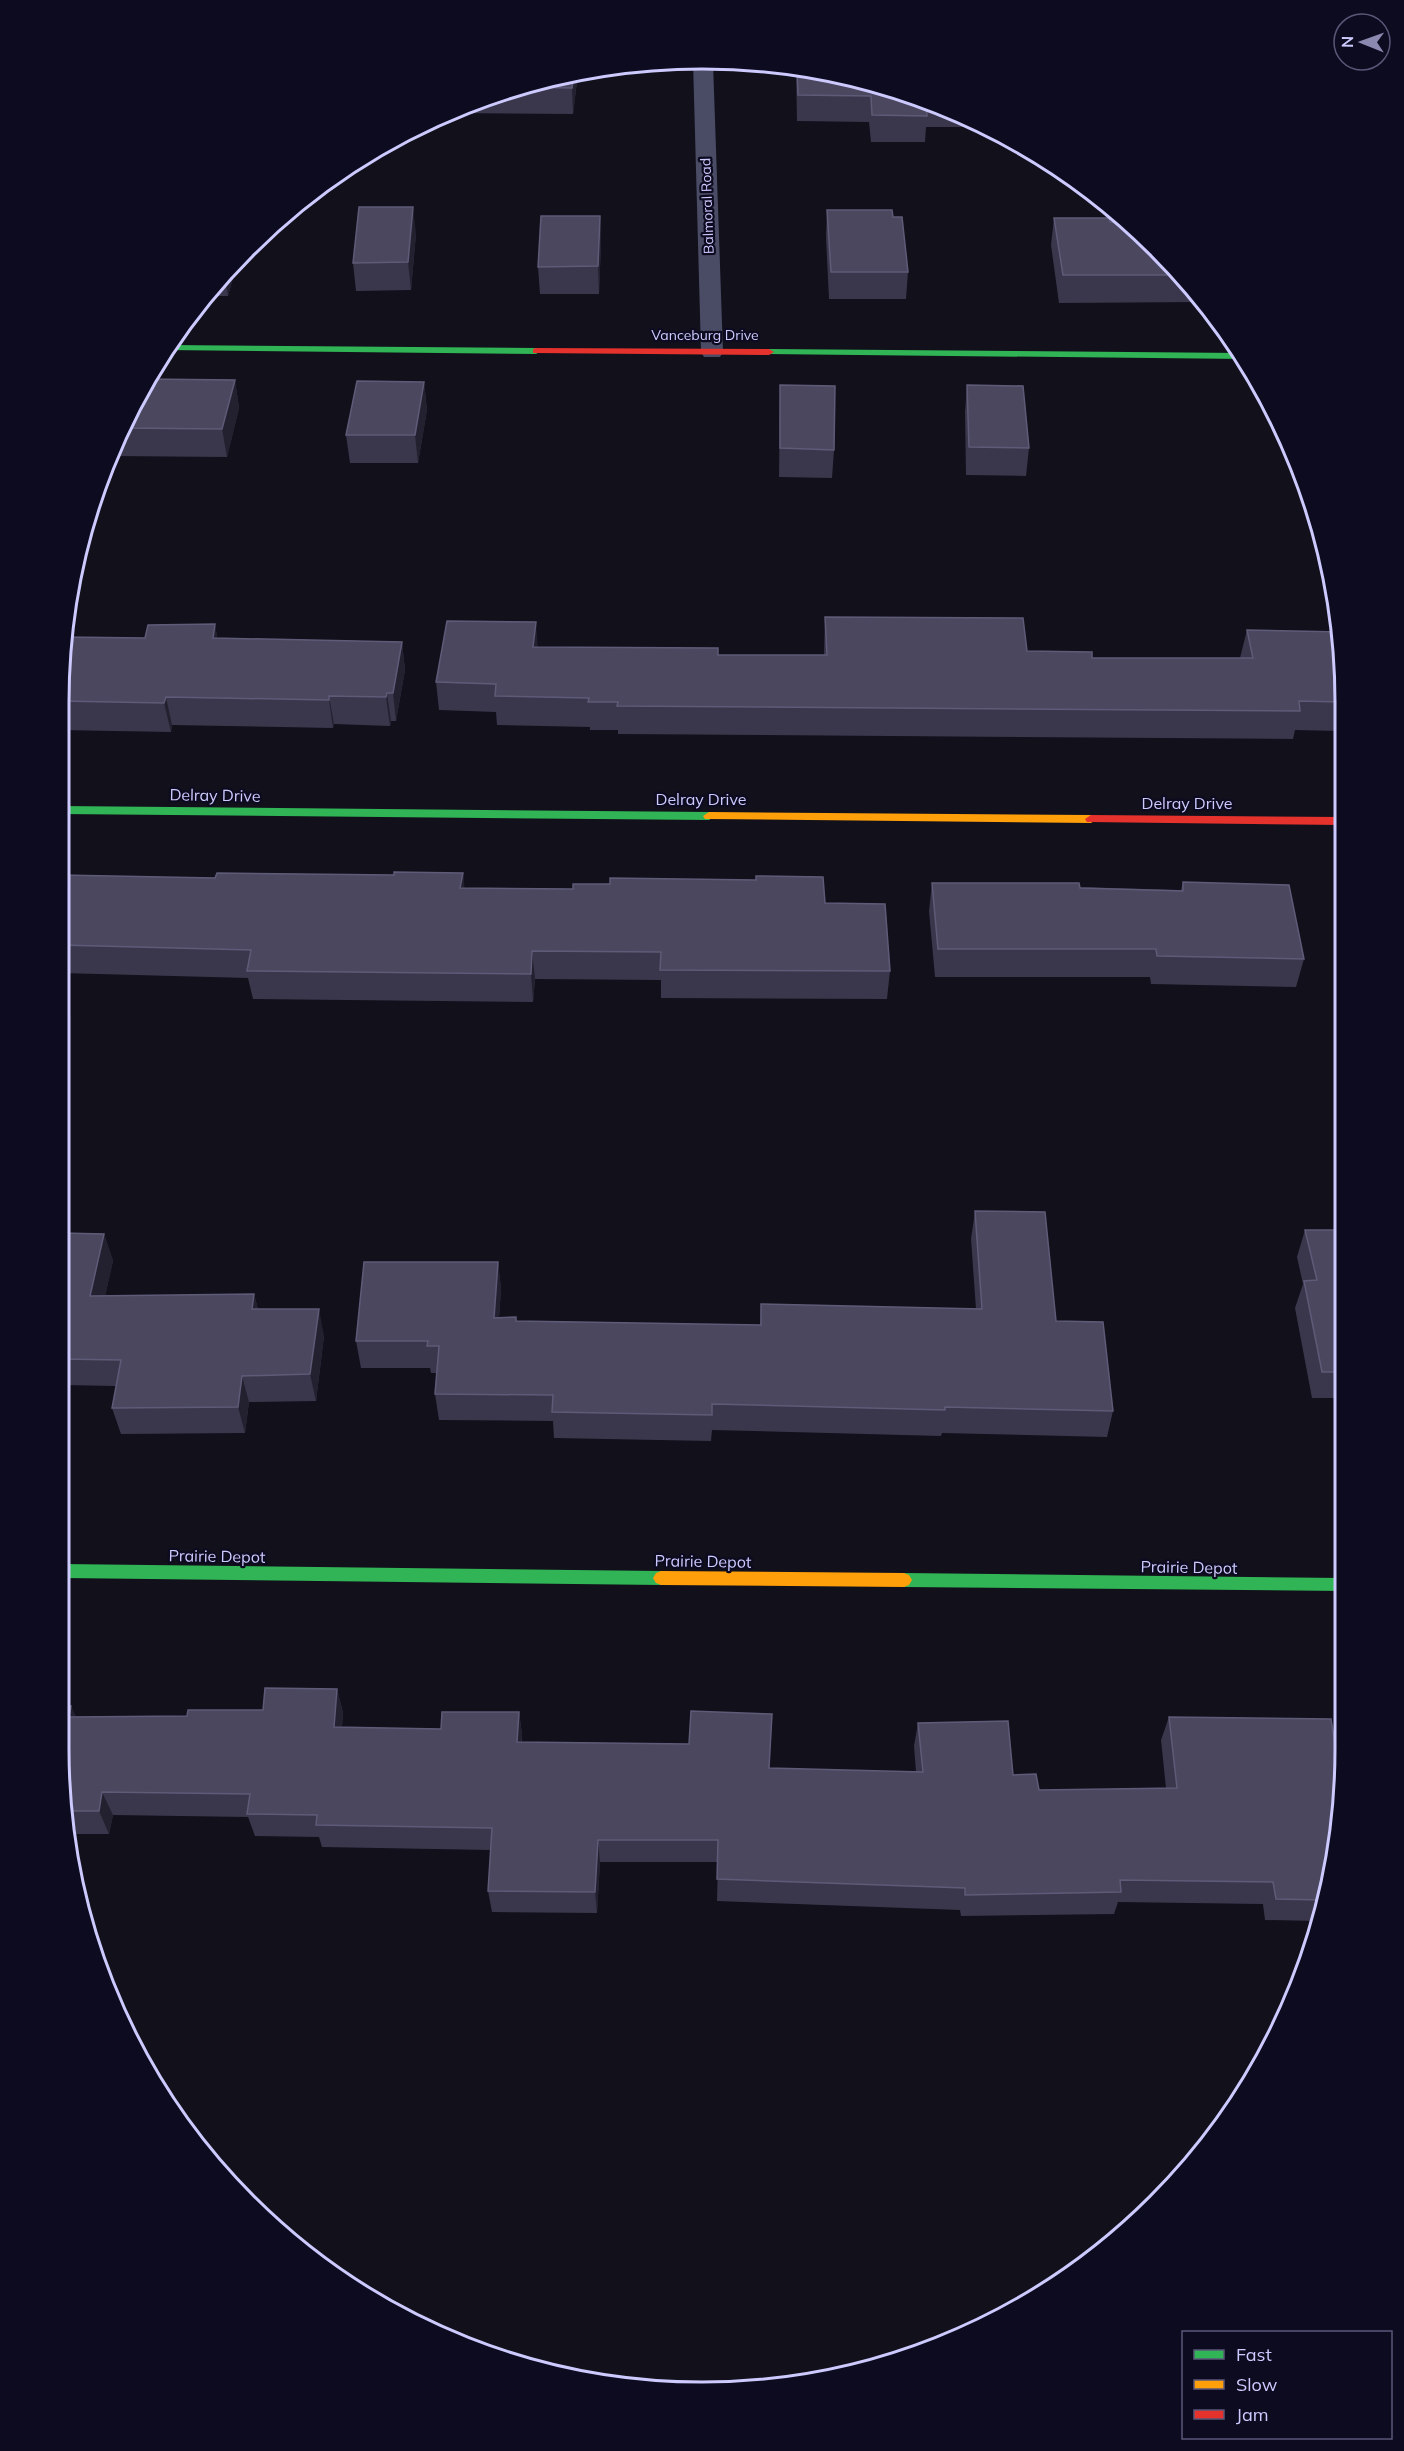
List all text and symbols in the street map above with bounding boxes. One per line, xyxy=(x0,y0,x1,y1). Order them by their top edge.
north arrow xyxy=(1332,12,1392,72)
text: N xyxy=(1337,36,1357,48)
street label: Balmoral Road xyxy=(696,158,718,254)
street label: Vanceburg Drive xyxy=(651,326,759,344)
street label: Delray Drive xyxy=(169,784,261,806)
street label: Delray Drive xyxy=(655,789,747,809)
street label: Delray Drive xyxy=(1141,793,1233,813)
street label: Prairie Depot xyxy=(168,1545,266,1567)
street label: Prairie Depot xyxy=(654,1550,752,1572)
street label: Prairie Depot xyxy=(1140,1556,1238,1578)
legend xyxy=(1182,2331,1392,2439)
text: Fast xyxy=(1236,2343,1272,2366)
text: Slow xyxy=(1236,2373,1278,2396)
text: Jam xyxy=(1236,2403,1269,2426)

